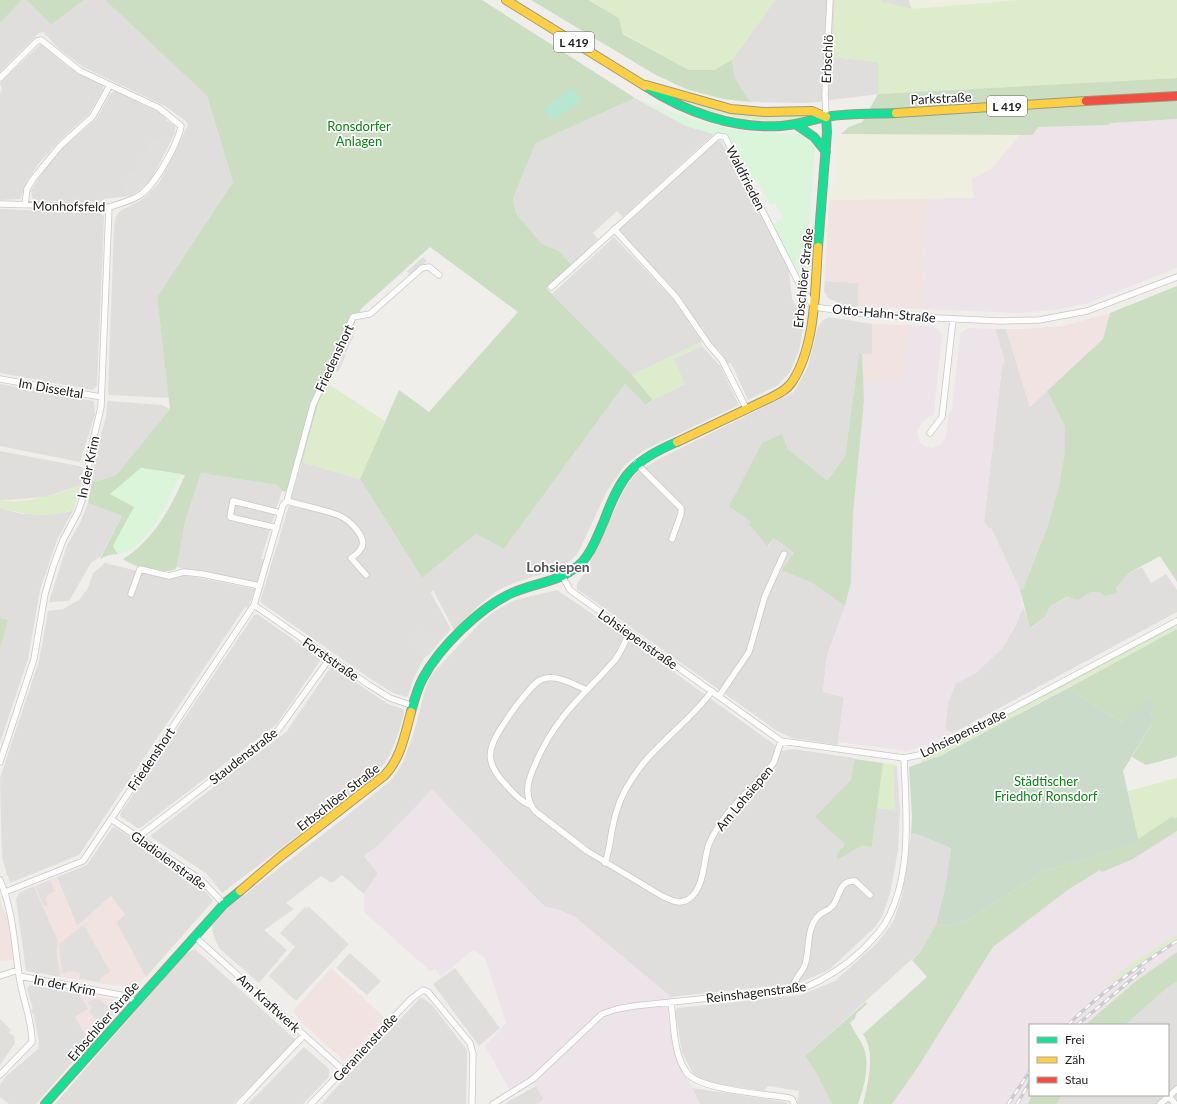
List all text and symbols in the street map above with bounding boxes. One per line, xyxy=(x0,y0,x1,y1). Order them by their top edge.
road number: L 419 xyxy=(554,32,594,52)
street label: Erbschlö xyxy=(818,34,836,84)
street label: Parkstraße xyxy=(910,88,972,108)
road number: L 419 xyxy=(987,96,1027,116)
park label: Ronsdorfer Anlagen xyxy=(327,118,391,149)
street label: Waldfrieden xyxy=(723,143,769,213)
street label: Monhofsfeld xyxy=(33,197,105,215)
street label: Erbschlöer Straße xyxy=(790,227,816,329)
street label: Otto-Hahn-Straße xyxy=(832,301,937,326)
street label: Friedenshort xyxy=(311,321,357,394)
street label: Im Disseltal xyxy=(17,374,85,402)
street label: In der Krim xyxy=(74,434,102,500)
district label: Lohsiepen xyxy=(526,558,590,575)
street label: Lohsiepenstraße xyxy=(595,606,681,672)
street label: Forststraße xyxy=(300,634,362,684)
street label: Lohsiepenstraße xyxy=(917,705,1009,761)
street label: Friedenshort xyxy=(124,724,178,794)
street label: Staudenstraße xyxy=(206,724,280,788)
street label: Erbschlöer Straße xyxy=(294,760,383,834)
street label: Am Lohsiepen xyxy=(712,762,776,834)
park label: Städtischer Friedhof Ronsdorf xyxy=(995,773,1098,804)
street label: Gladiolenstraße xyxy=(128,827,210,893)
street label: Am Kraftwerk xyxy=(234,970,304,1036)
street label: In der Krim xyxy=(32,971,98,999)
street label: Erbschlöer Straße xyxy=(64,978,142,1064)
street label: Reinshagenstraße xyxy=(705,978,807,1006)
street label: Geranienstraße xyxy=(329,1009,401,1085)
legend xyxy=(1029,1024,1169,1096)
text: Frei xyxy=(1065,1032,1085,1047)
text: Zäh xyxy=(1065,1052,1085,1067)
text: Stau xyxy=(1065,1072,1088,1087)

